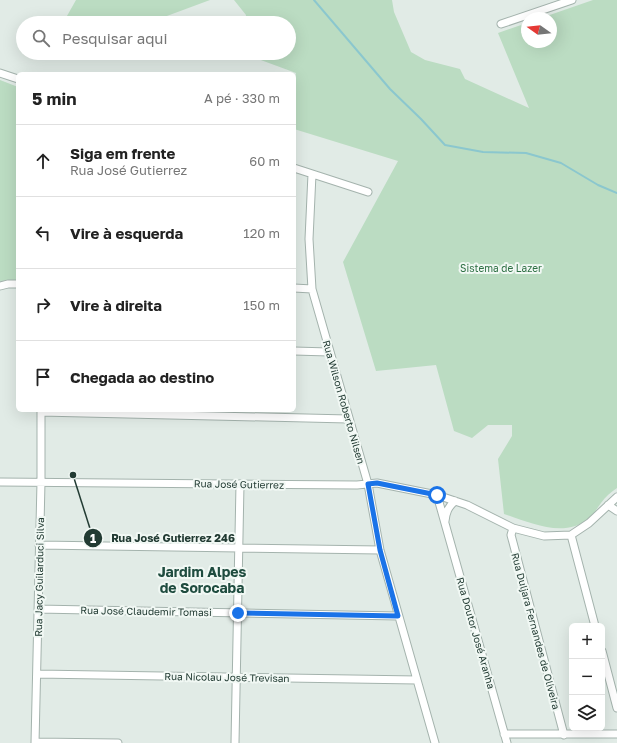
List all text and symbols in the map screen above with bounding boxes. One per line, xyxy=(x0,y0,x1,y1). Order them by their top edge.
north arrow xyxy=(521,12,557,48)
search box xyxy=(16,16,296,60)
icon: search xyxy=(30,27,52,49)
text: Pesquisar aqui xyxy=(62,29,167,47)
text: 5 min xyxy=(32,88,76,109)
text: A pé · 330 m xyxy=(204,90,280,106)
text: Siga em frente xyxy=(70,144,175,162)
icon: ahead xyxy=(32,150,54,172)
text: 60 m xyxy=(249,153,280,169)
text: Rua José Gutierrez xyxy=(70,162,187,178)
icon: left xyxy=(32,222,54,244)
text: Vire à esquerda xyxy=(70,224,183,242)
text: 120 m xyxy=(243,225,280,241)
park label: Sistema de Lazer xyxy=(460,262,542,274)
icon: right xyxy=(32,294,54,316)
text: Vire à direita xyxy=(70,296,162,314)
text: 150 m xyxy=(243,297,280,313)
street label: Rua Wilson Roberto Nilsen xyxy=(321,339,367,465)
icon: arrive xyxy=(32,366,54,388)
text: Chegada ao destino xyxy=(70,368,214,386)
street label: Rua José Gutierrez xyxy=(194,477,284,491)
route start xyxy=(428,486,446,504)
street label: Rua Jacy Guilarduci Silva xyxy=(32,517,46,637)
callout: Rua José Gutierrez 246 xyxy=(83,527,243,550)
text: 1 xyxy=(90,531,96,546)
text: Rua José Gutierrez 246 xyxy=(111,531,235,544)
street label: Rua Duljara Fernandes de Oliveira xyxy=(509,551,563,711)
district label: Jardim Alpes de Sorocaba xyxy=(158,563,247,596)
street label: Rua Doutor José Aranha xyxy=(454,576,498,690)
street label: Rua José Claudemir Tomasi xyxy=(80,604,212,618)
route end xyxy=(229,604,247,622)
map controls xyxy=(569,623,605,731)
button: + xyxy=(569,623,605,659)
button: − xyxy=(569,659,605,695)
street label: Rua Nicolau José Trevisan xyxy=(164,670,290,684)
button: layers xyxy=(569,695,605,731)

